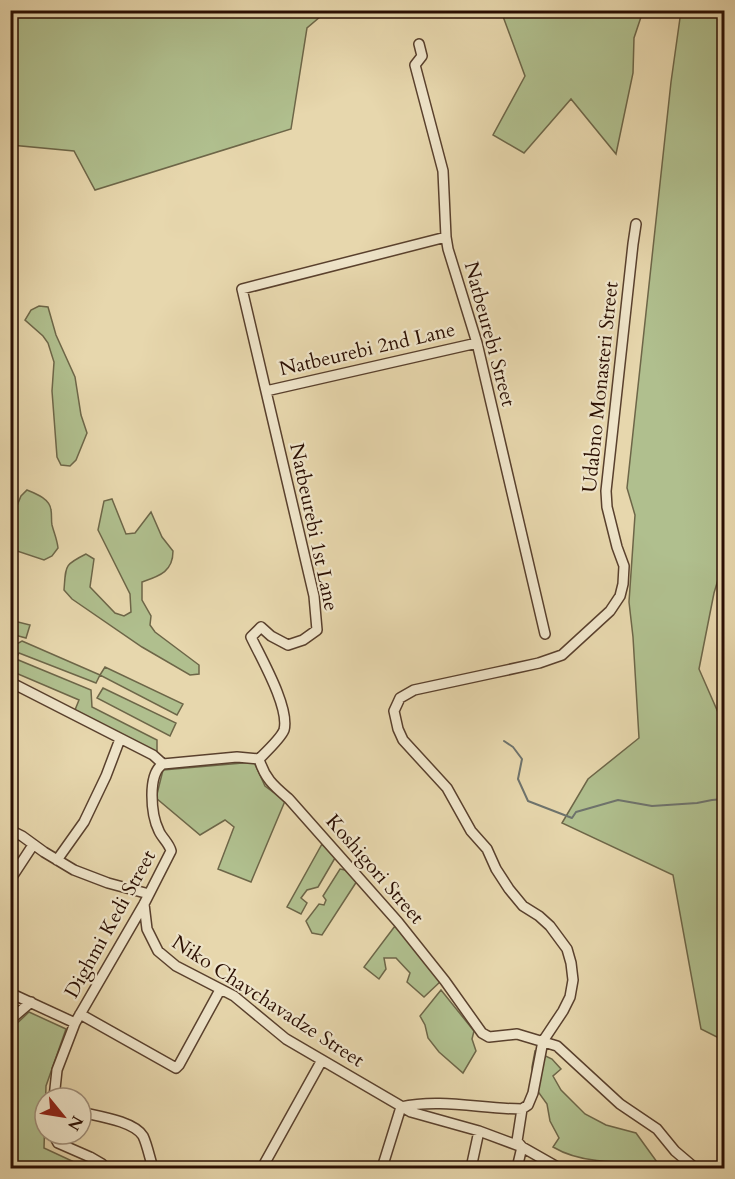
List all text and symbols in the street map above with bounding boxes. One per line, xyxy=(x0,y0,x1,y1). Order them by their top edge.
street label: Natbeurebi Street xyxy=(458,259,523,410)
street label: Udabno Monasteri Street xyxy=(575,279,625,494)
street label: Natbeurebi 2nd Lane xyxy=(276,316,458,382)
street label: Natbeurebi 1st Lane xyxy=(283,441,345,613)
street label: Koshigori Street xyxy=(320,808,431,930)
street label: Dighmi Kedi Street xyxy=(58,844,162,1003)
street label: Niko Chavchavadze Street xyxy=(167,929,370,1074)
north arrow xyxy=(33,1086,93,1146)
text: N xyxy=(62,1111,88,1135)

